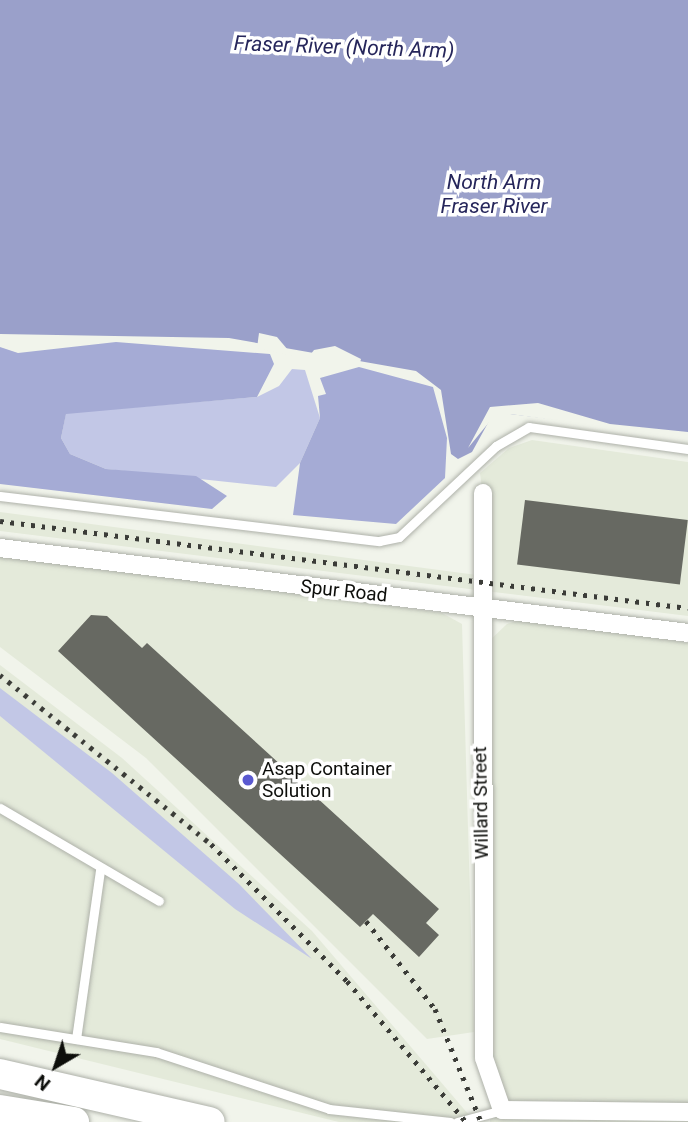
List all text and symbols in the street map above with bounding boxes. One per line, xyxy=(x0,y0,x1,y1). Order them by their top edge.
water label: Fraser River (North Arm) xyxy=(233,31,455,63)
water label: North Arm Fraser River xyxy=(441,169,547,219)
street label: Spur Road xyxy=(299,575,389,607)
street label: Willard Street xyxy=(469,746,493,860)
place label: Asap Container Solution xyxy=(262,758,392,802)
marker: Asap Container Solution xyxy=(240,772,256,788)
north arrow xyxy=(21,1031,91,1101)
text: N xyxy=(30,1070,55,1096)

